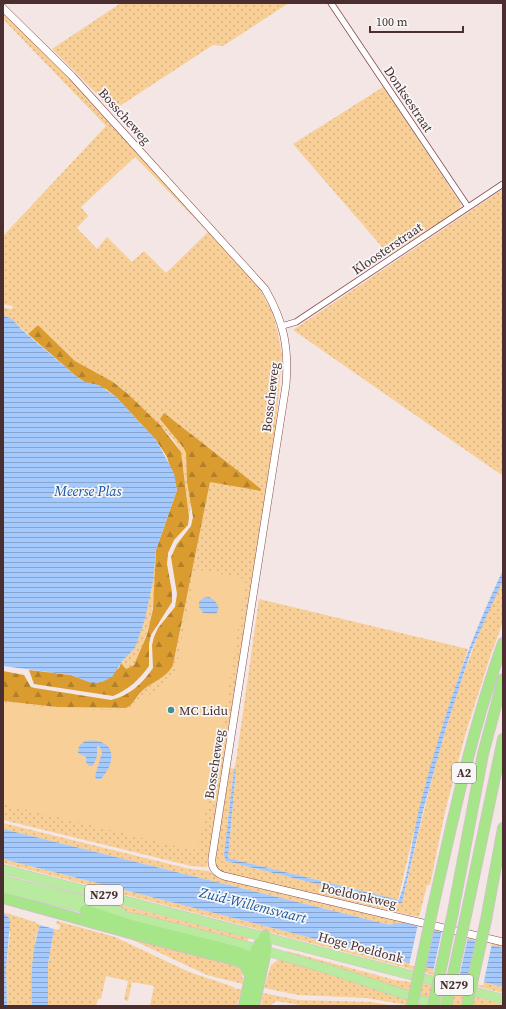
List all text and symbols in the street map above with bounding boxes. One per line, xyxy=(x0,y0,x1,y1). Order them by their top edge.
scale bar xyxy=(370,8,463,34)
text: 100 m xyxy=(376,14,408,30)
street label: Donksestraat xyxy=(380,63,437,136)
street label: Bosscheweg xyxy=(95,85,155,148)
street label: Kloosterstraat xyxy=(349,218,426,278)
street label: Bosscheweg xyxy=(258,361,283,433)
water label: Meerse Plas xyxy=(53,481,123,501)
place label: MC Lidu xyxy=(179,702,229,719)
marker: MC Lidu xyxy=(166,705,176,715)
street label: Bosscheweg xyxy=(201,728,228,800)
road number: A2 xyxy=(452,763,476,783)
street label: Poeldonkweg xyxy=(319,878,399,913)
water label: Zuid-Willemsvaart xyxy=(197,882,310,928)
road number: N279 xyxy=(85,885,123,905)
street label: Hoge Poeldonk xyxy=(316,928,406,967)
road number: N279 xyxy=(435,975,473,995)

